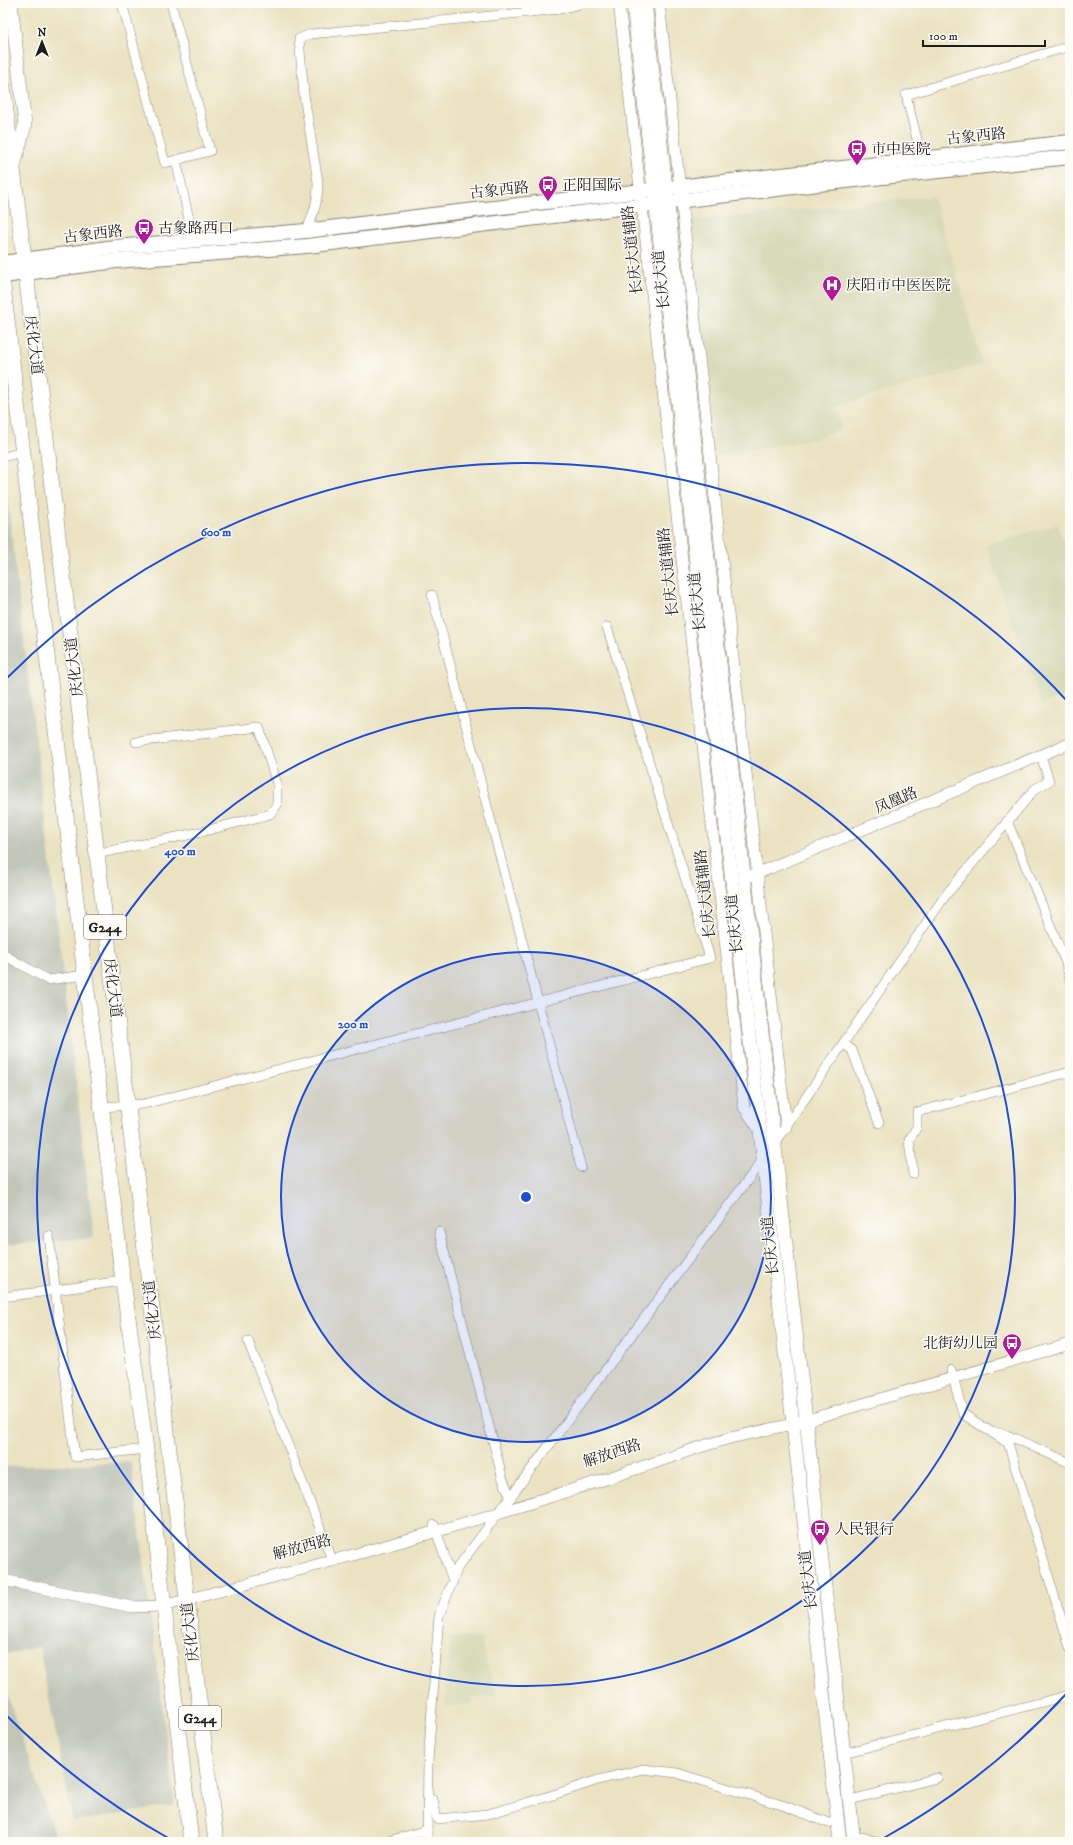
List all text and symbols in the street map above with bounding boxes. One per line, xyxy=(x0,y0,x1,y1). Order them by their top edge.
north arrow xyxy=(22,22,62,62)
scale bar xyxy=(923,22,1045,48)
text: N xyxy=(37,26,47,40)
text: 100 m xyxy=(929,29,958,44)
street label: 古象西路 xyxy=(945,124,1007,149)
bus stop icon: 市中医院 xyxy=(846,138,868,166)
place label: 市中医院 xyxy=(871,140,931,159)
bus stop icon: 正阳国际 xyxy=(537,174,559,202)
place label: 正阳国际 xyxy=(562,176,622,195)
street label: 古象西路 xyxy=(468,178,530,203)
street label: 长庆大道辅路 xyxy=(618,204,647,296)
bus stop icon: 古象路西口 xyxy=(133,217,155,245)
place label: 古象路西口 xyxy=(158,219,233,238)
street label: 古象西路 xyxy=(62,221,124,248)
street label: 长庆大道 xyxy=(649,249,674,311)
hospital icon: 庆阳市中医医院 xyxy=(821,274,843,302)
place label: 庆阳市中医医院 xyxy=(846,276,951,295)
street label: 庆化大道 xyxy=(20,314,47,376)
text: 600 m xyxy=(201,525,231,540)
street label: 长庆大道辅路 xyxy=(654,526,683,618)
street label: 长庆大道 xyxy=(685,571,710,633)
street label: 庆化大道 xyxy=(61,636,88,698)
street label: 凤凰路 xyxy=(872,783,921,818)
text: 400 m xyxy=(163,844,196,859)
street label: 长庆大道辅路 xyxy=(691,848,720,940)
street label: 长庆大道 xyxy=(722,893,747,955)
road number: G244 xyxy=(84,915,126,939)
street label: 庆化大道 xyxy=(99,957,126,1019)
text: 200 m xyxy=(338,1017,368,1032)
centre of rings xyxy=(519,1190,533,1204)
street label: 长庆大道 xyxy=(758,1215,783,1277)
street label: 庆化大道 xyxy=(139,1279,166,1341)
bus stop icon: 北街幼儿园 xyxy=(1001,1332,1023,1360)
place label: 北街幼儿园 xyxy=(923,1334,998,1353)
street label: 解放西路 xyxy=(581,1435,644,1472)
bus stop icon: 人民银行 xyxy=(809,1518,831,1546)
place label: 人民银行 xyxy=(834,1520,894,1539)
street label: 解放西路 xyxy=(271,1531,334,1564)
street label: 长庆大道 xyxy=(795,1549,822,1611)
street label: 庆化大道 xyxy=(177,1601,204,1663)
road number: G244 xyxy=(179,1706,221,1730)

